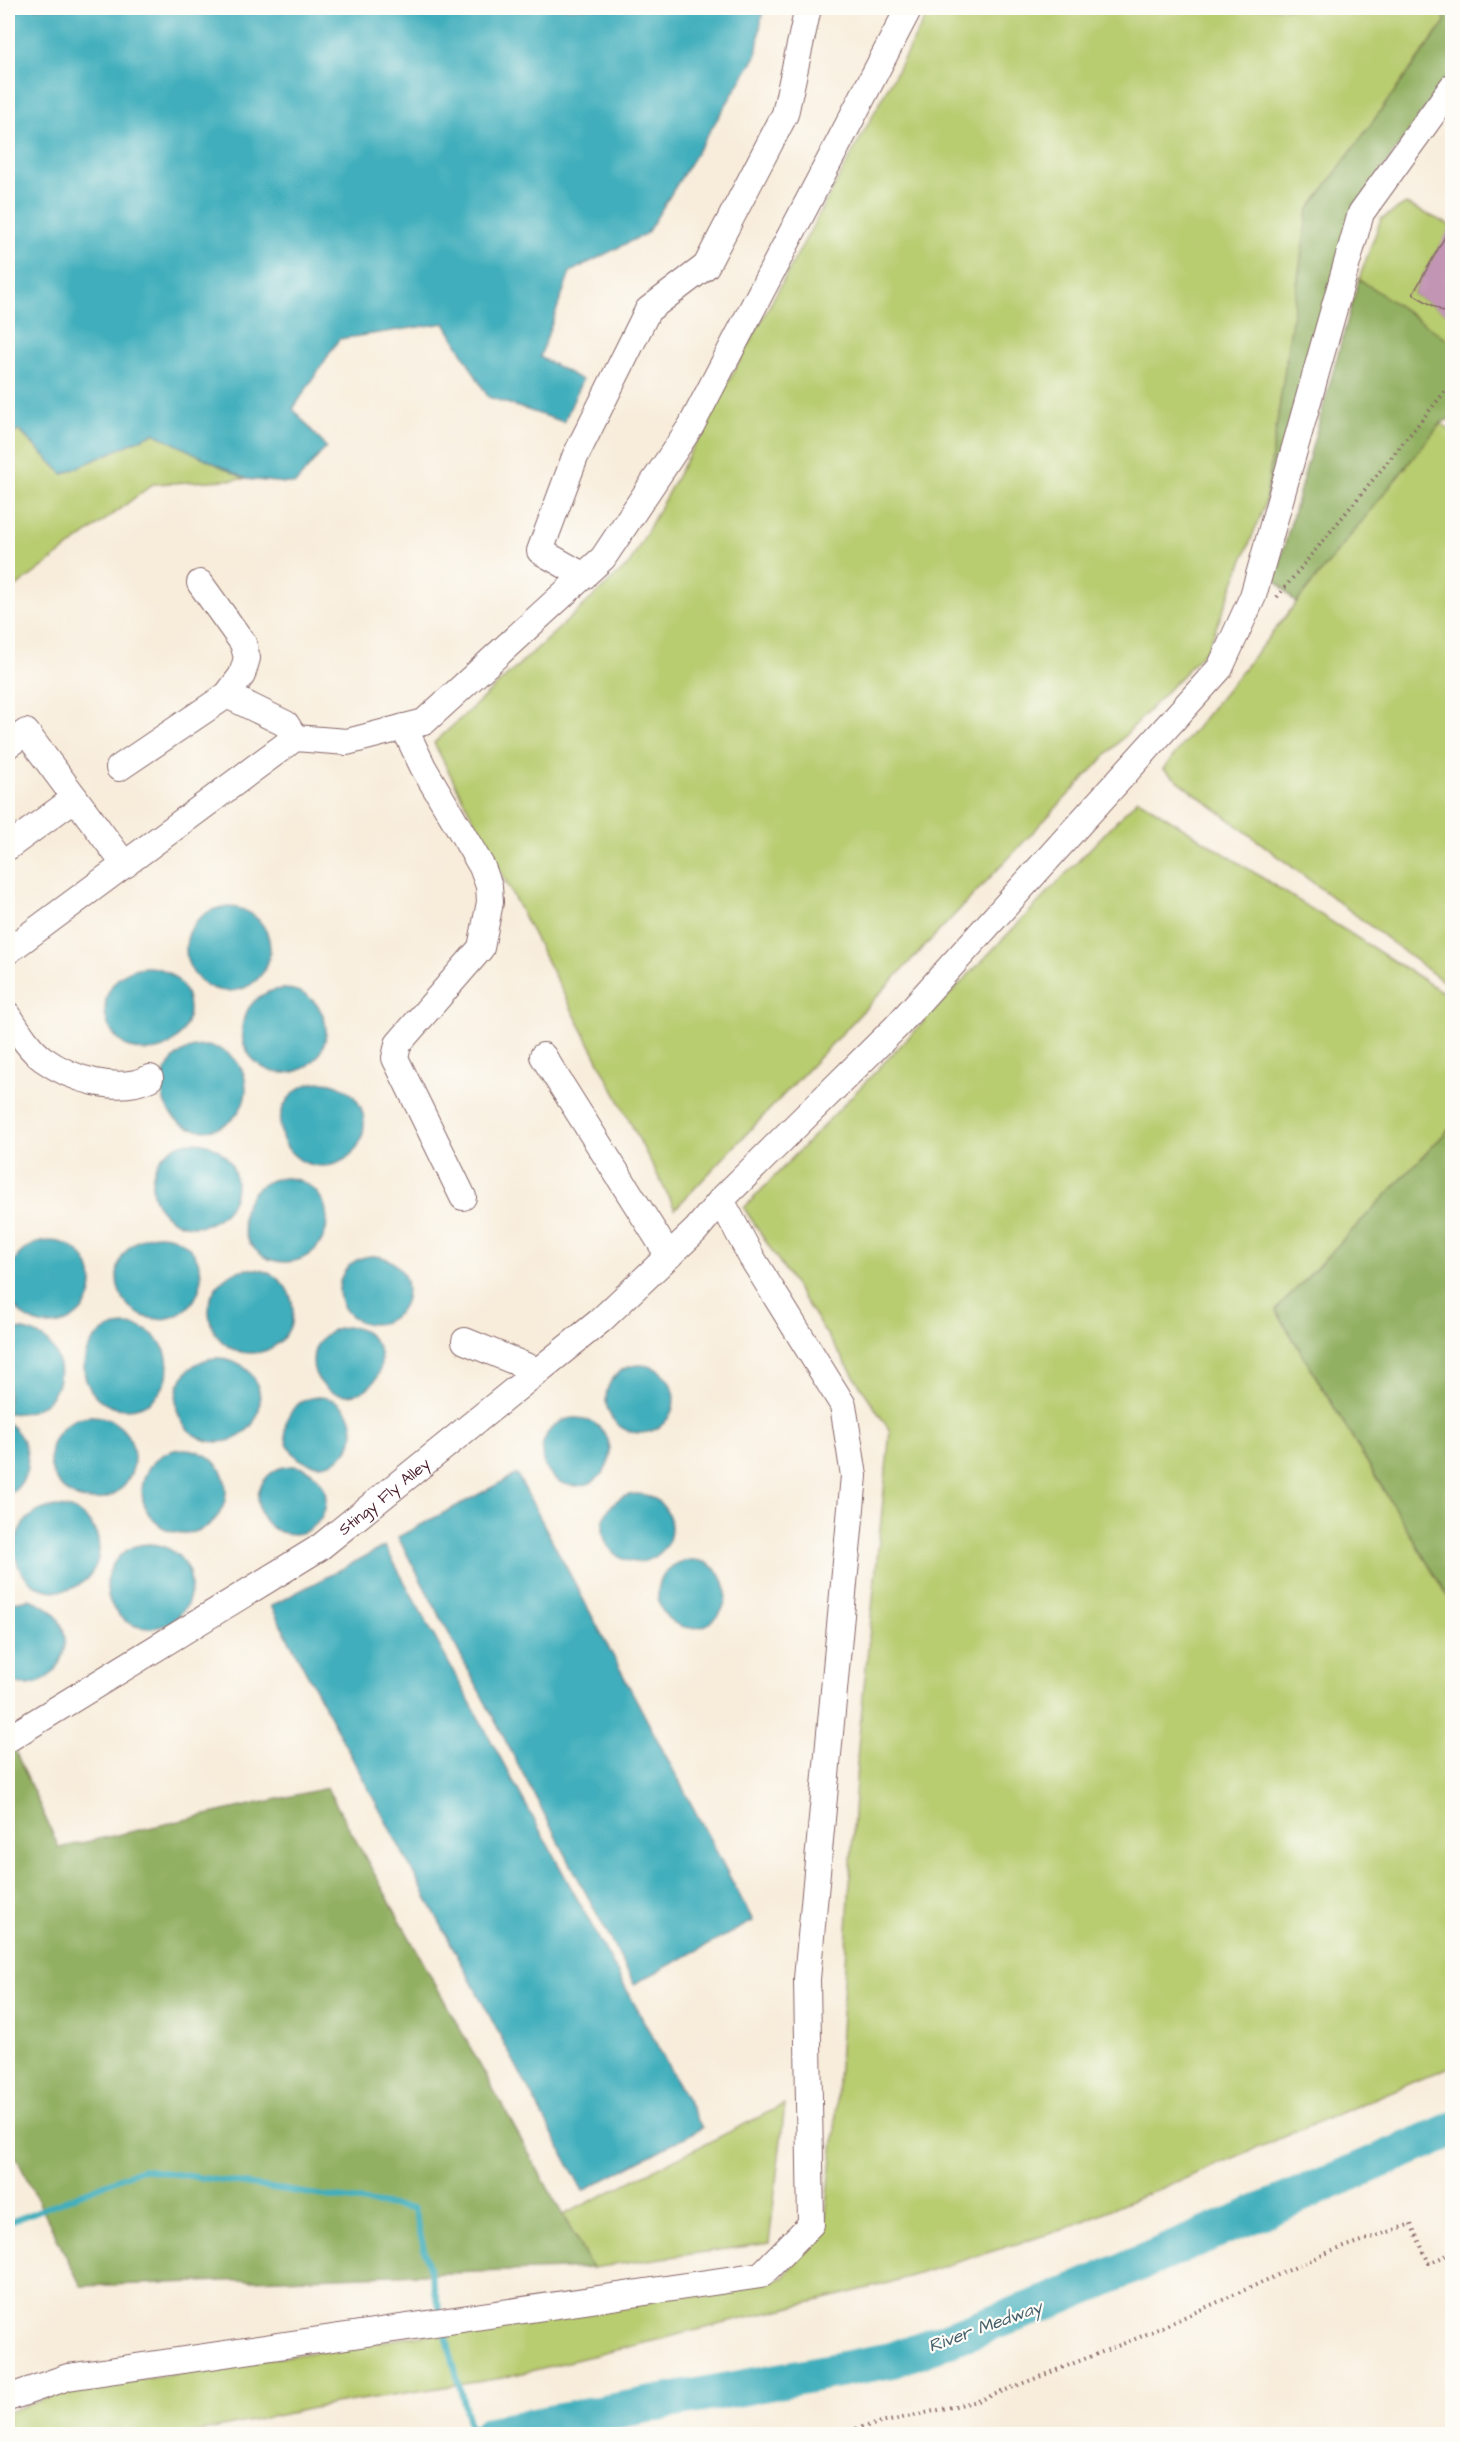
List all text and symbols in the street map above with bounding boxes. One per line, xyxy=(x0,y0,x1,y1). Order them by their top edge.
street label: Stingy Fly Alley xyxy=(334,1453,436,1540)
water label: River Medway xyxy=(925,2294,1048,2360)

